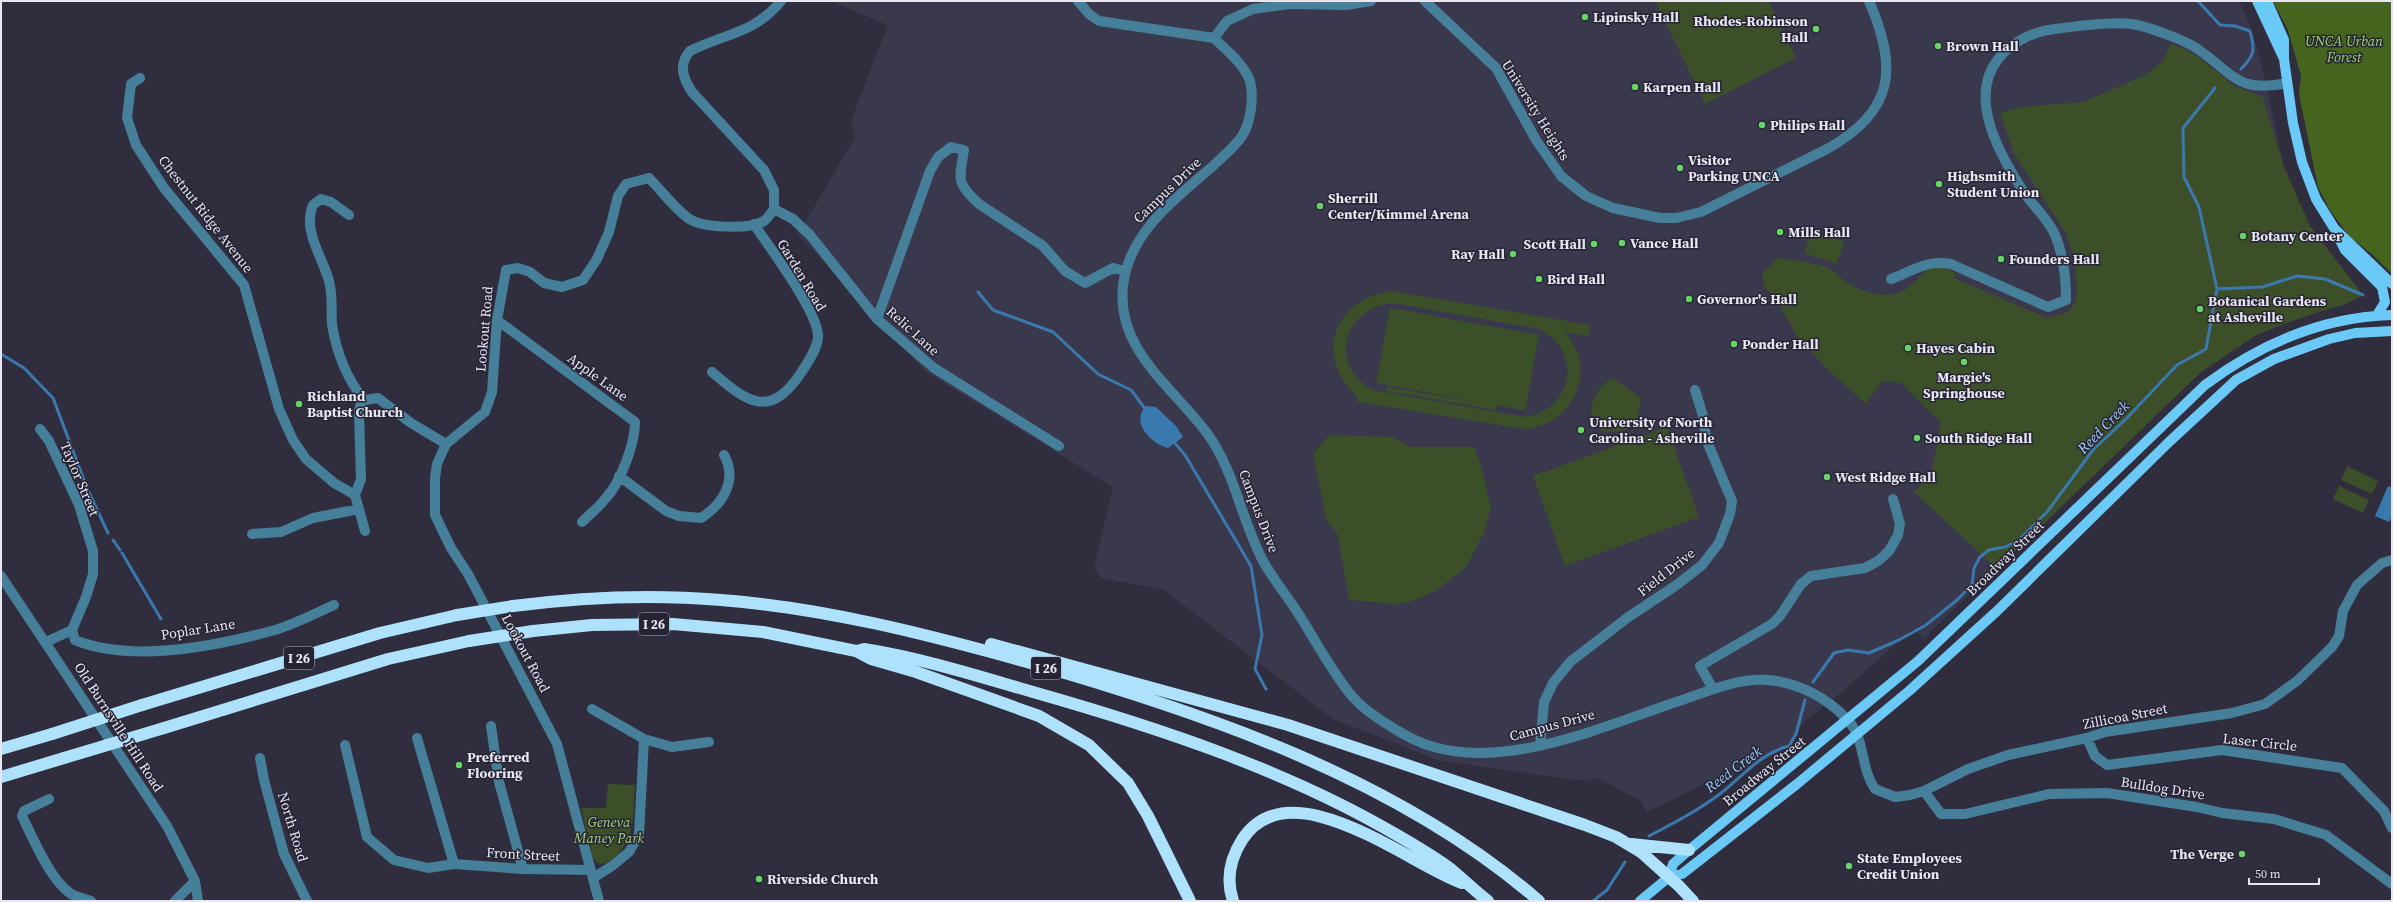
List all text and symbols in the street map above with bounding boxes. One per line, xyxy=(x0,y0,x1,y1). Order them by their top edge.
place label: Lipinsky Hall xyxy=(1593,7,1679,27)
place label: Rhodes-Robinson Hall xyxy=(1693,11,1808,47)
marker: Lipinsky Hall xyxy=(1580,12,1590,22)
marker: Rhodes-Robinson Hall xyxy=(1811,24,1821,34)
park label: UNCA Urban Forest xyxy=(2305,31,2383,67)
place label: Brown Hall xyxy=(1946,36,2019,56)
marker: Brown Hall xyxy=(1933,41,1943,51)
street label: University Heights xyxy=(1497,56,1575,164)
place label: Karpen Hall xyxy=(1643,77,1721,97)
marker: Karpen Hall xyxy=(1630,82,1640,92)
place label: Philips Hall xyxy=(1770,115,1846,135)
marker: Philips Hall xyxy=(1757,120,1767,130)
place label: Visitor Parking UNCA xyxy=(1688,150,1781,186)
street label: Chestnut Ridge Avenue xyxy=(154,151,258,277)
street label: Campus Drive xyxy=(1129,152,1205,228)
marker: Visitor Parking UNCA xyxy=(1675,163,1685,173)
place label: Highsmith Student Union xyxy=(1947,166,2040,202)
marker: Highsmith Student Union xyxy=(1934,179,1944,189)
place label: Sherrill Center/Kimmel Arena xyxy=(1328,188,1470,224)
marker: Sherrill Center/Kimmel Arena xyxy=(1315,201,1325,211)
place label: Mills Hall xyxy=(1788,222,1851,242)
place label: Botany Center xyxy=(2251,226,2343,246)
marker: Mills Hall xyxy=(1775,227,1785,237)
marker: Botany Center xyxy=(2238,231,2248,241)
place label: Vance Hall xyxy=(1630,233,1699,253)
place label: Scott Hall xyxy=(1524,234,1586,254)
street label: Garden Road xyxy=(773,235,831,315)
marker: Vance Hall xyxy=(1617,238,1627,248)
marker: Scott Hall xyxy=(1589,239,1599,249)
place label: Ray Hall xyxy=(1451,244,1505,264)
marker: Ray Hall xyxy=(1508,249,1518,259)
place label: Founders Hall xyxy=(2009,249,2100,269)
marker: Founders Hall xyxy=(1996,254,2006,264)
place label: Bird Hall xyxy=(1547,269,1606,289)
marker: Bird Hall xyxy=(1534,274,1544,284)
street label: Lookout Road xyxy=(470,285,498,373)
place label: Governor's Hall xyxy=(1697,289,1798,309)
place label: Botanical Gardens at Asheville xyxy=(2208,291,2327,327)
marker: Governor's Hall xyxy=(1684,294,1694,304)
street label: Relic Lane xyxy=(882,302,944,360)
marker: Botanical Gardens at Asheville xyxy=(2195,304,2205,314)
place label: Ponder Hall xyxy=(1742,334,1819,354)
place label: Hayes Cabin xyxy=(1916,338,1995,358)
marker: Ponder Hall xyxy=(1729,339,1739,349)
marker: Hayes Cabin xyxy=(1903,343,1913,353)
street label: Apple Lane xyxy=(564,348,632,406)
marker: Margie's Springhouse xyxy=(1959,357,1969,367)
place label: Margie's Springhouse xyxy=(1923,367,2005,403)
place label: Richland Baptist Church xyxy=(307,386,403,422)
water label: Reed Creek xyxy=(2072,395,2134,459)
marker: Richland Baptist Church xyxy=(294,399,304,409)
place label: University of North Carolina - Asheville xyxy=(1589,412,1715,448)
marker: University of North Carolina - Asheville xyxy=(1576,425,1586,435)
place label: South Ridge Hall xyxy=(1925,428,2033,448)
marker: South Ridge Hall xyxy=(1912,433,1922,443)
street label: Taylor Street xyxy=(55,439,105,520)
street label: Campus Drive xyxy=(1234,467,1284,555)
place label: West Ridge Hall xyxy=(1835,467,1936,487)
marker: West Ridge Hall xyxy=(1822,472,1832,482)
street label: Broadway Street xyxy=(1962,515,2049,600)
street label: Field Drive xyxy=(1633,543,1699,601)
street label: Lookout Road xyxy=(497,610,555,696)
street label: Poplar Lane xyxy=(159,613,237,645)
road number: I 26 xyxy=(639,613,669,635)
road number: I 26 xyxy=(284,647,314,669)
road number: I 26 xyxy=(1031,657,1061,679)
street label: Old Burnsville Hill Road xyxy=(70,658,169,796)
street label: Zillicoa Street xyxy=(2081,698,2169,734)
street label: Campus Drive xyxy=(1507,704,1597,746)
street label: Laser Circle xyxy=(2222,728,2298,756)
street label: Broadway Street xyxy=(1718,731,1810,811)
water label: Reed Creek xyxy=(1699,740,1767,798)
place label: Preferred Flooring xyxy=(467,747,530,783)
marker: Preferred Flooring xyxy=(454,760,464,770)
street label: Bulldog Drive xyxy=(2119,771,2207,805)
street label: North Road xyxy=(273,790,313,864)
park label: Geneva Maney Park xyxy=(573,812,645,848)
street label: Front Street xyxy=(486,842,561,866)
place label: The Verge xyxy=(2170,844,2234,864)
place label: State Employees Credit Union xyxy=(1857,848,1962,884)
marker: The Verge xyxy=(2237,849,2247,859)
scale bar xyxy=(2249,860,2319,886)
marker: State Employees Credit Union xyxy=(1844,861,1854,871)
text: 50 m xyxy=(2255,866,2281,882)
place label: Riverside Church xyxy=(767,869,879,889)
marker: Riverside Church xyxy=(754,874,764,884)

